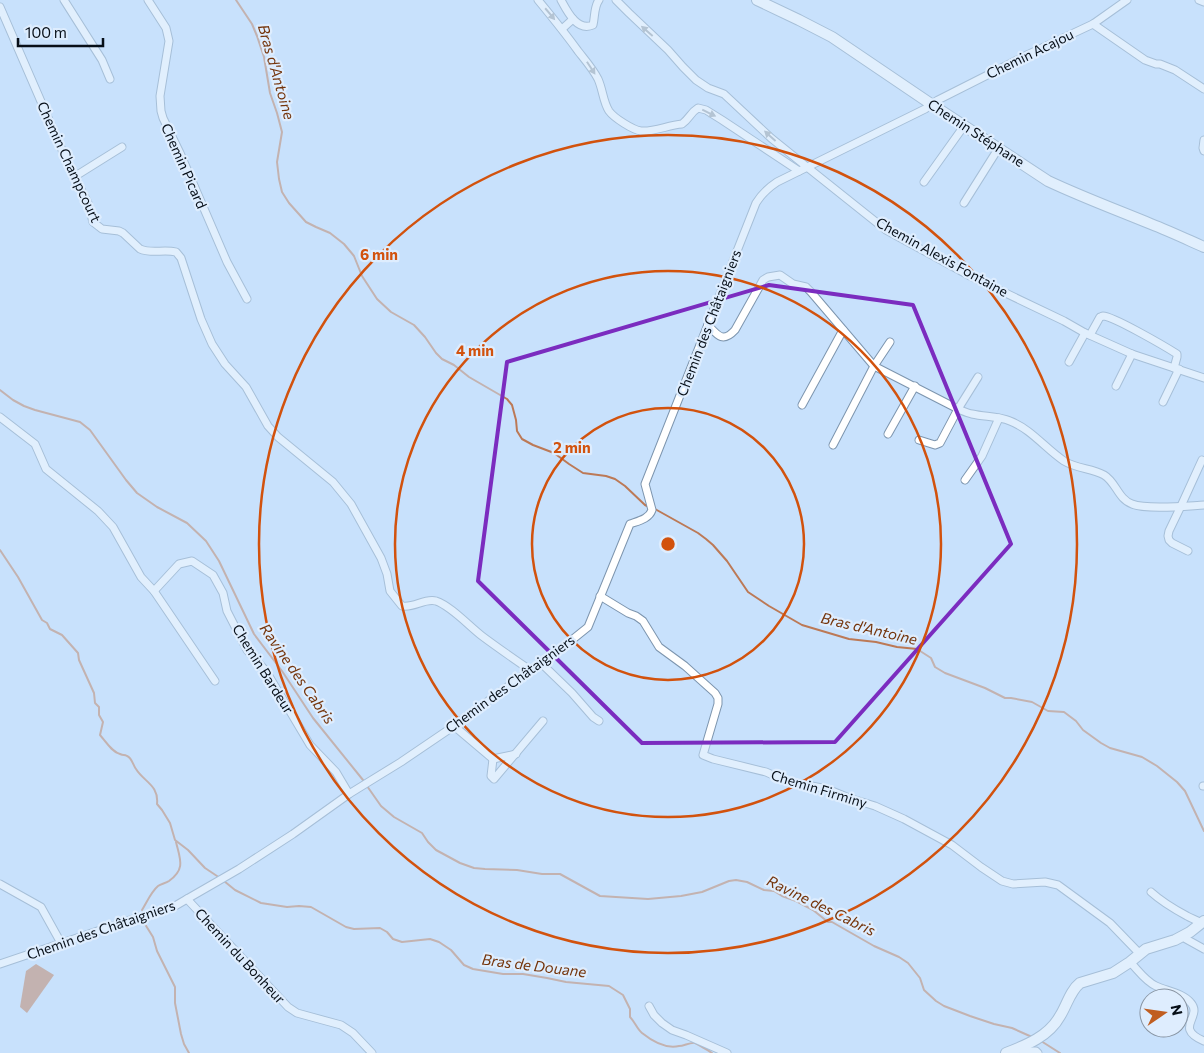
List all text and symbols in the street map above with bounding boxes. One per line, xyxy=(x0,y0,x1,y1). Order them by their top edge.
one-way arrow xyxy=(544,8,556,20)
scale bar xyxy=(18,15,102,47)
water label: Bras d'Antoine xyxy=(255,22,299,122)
text: 100 m xyxy=(25,23,67,41)
one-way arrow xyxy=(641,25,654,36)
street label: Chemin Acajou xyxy=(983,25,1076,82)
one-way arrow xyxy=(586,62,596,75)
street label: Chemin Stéphane xyxy=(925,95,1028,170)
street label: Chemin Champcourt xyxy=(34,99,105,225)
one-way arrow xyxy=(701,109,716,117)
street label: Chemin Picard xyxy=(158,121,211,211)
one-way arrow xyxy=(764,130,776,142)
street label: Chemin Alexis Fontaine xyxy=(873,213,1011,300)
text: 6 min xyxy=(360,245,398,263)
street label: Chemin des Châtaigniers xyxy=(673,247,744,399)
text: 4 min xyxy=(456,341,494,359)
text: 2 min xyxy=(553,438,591,456)
centre of rings xyxy=(659,535,677,553)
water label: Bras d'Antoine xyxy=(819,608,919,648)
water label: Ravine des Cabris xyxy=(256,620,339,727)
street label: Chemin Bardeur xyxy=(229,621,298,717)
street label: Chemin des Châtaigniers xyxy=(442,631,578,736)
street label: Chemin Firminy xyxy=(769,766,869,811)
water label: Ravine des Cabris xyxy=(764,871,879,939)
street label: Chemin des Châtaigniers xyxy=(24,896,177,963)
street label: Chemin du Bonheur xyxy=(192,904,289,1007)
water label: Bras de Douane xyxy=(481,950,588,980)
north arrow xyxy=(1139,988,1189,1038)
text: N xyxy=(1168,1003,1187,1017)

